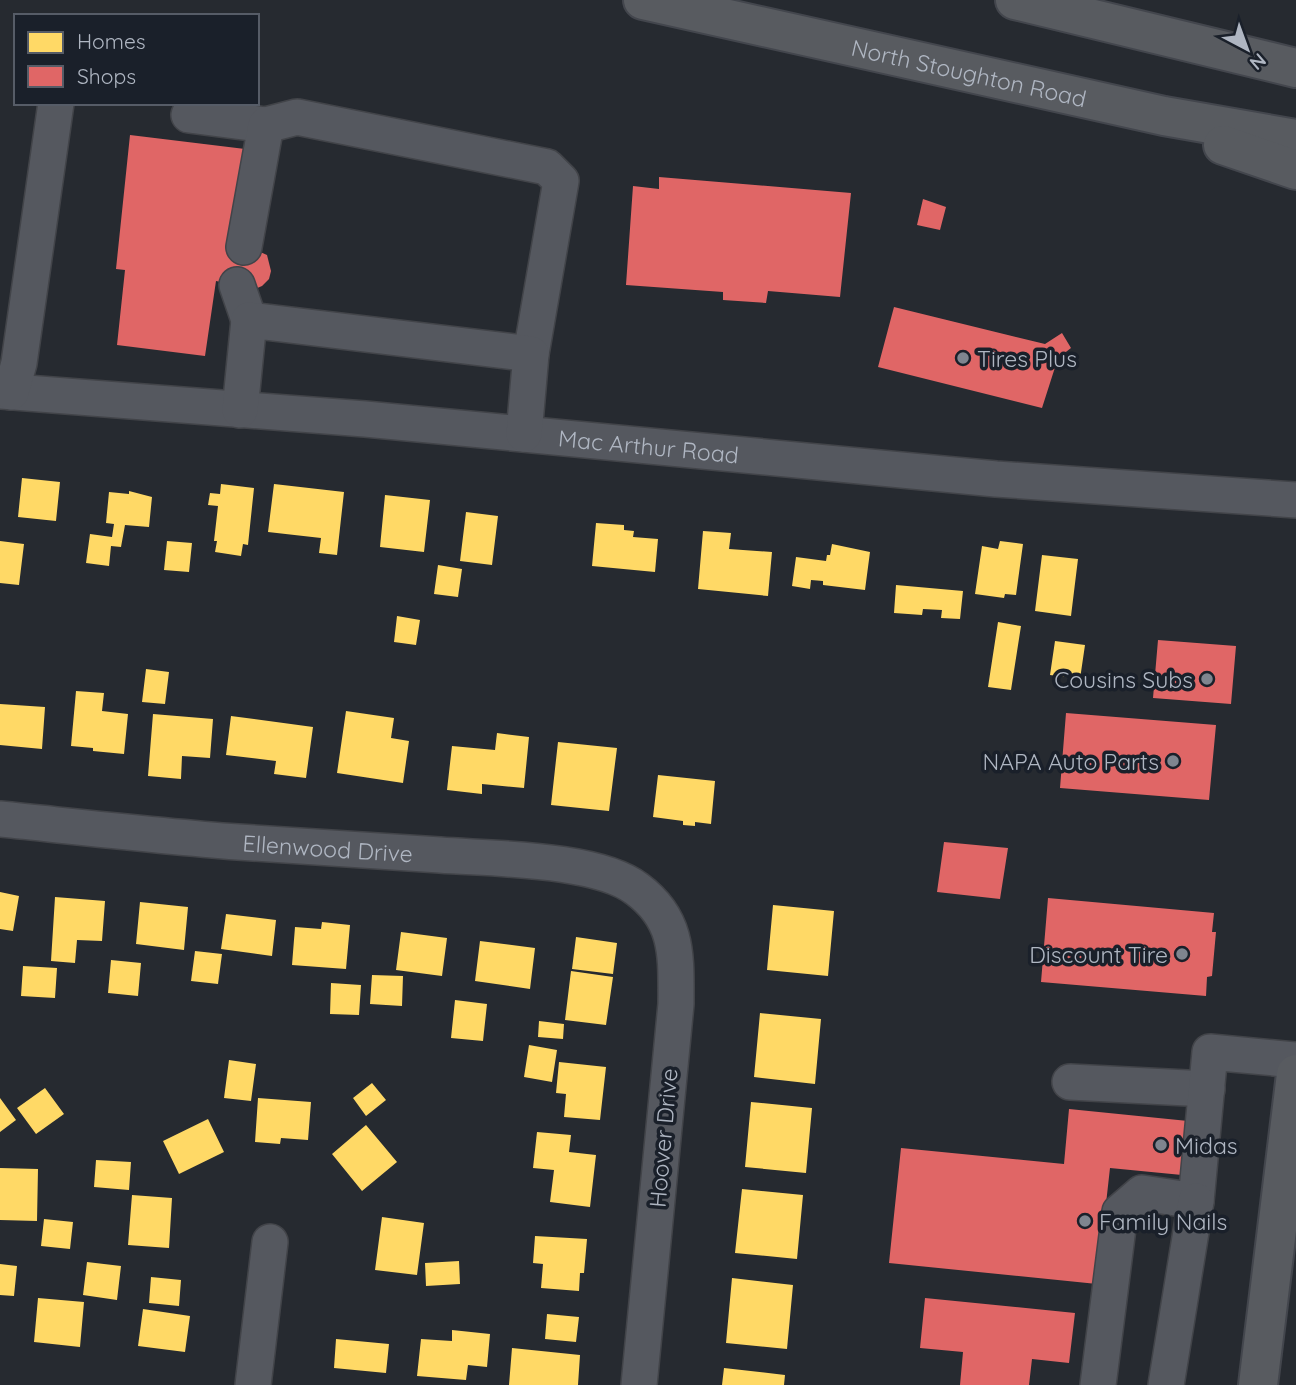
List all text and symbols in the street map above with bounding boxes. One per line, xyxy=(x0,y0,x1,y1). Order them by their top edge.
legend xyxy=(14,14,259,105)
north arrow xyxy=(1212,14,1282,84)
text: Homes xyxy=(77,28,146,54)
street label: North Stoughton Road xyxy=(849,32,1089,113)
text: N xyxy=(1245,48,1271,75)
text: Shops xyxy=(77,63,136,89)
place label: Tires Plus xyxy=(977,344,1077,373)
marker: Tires Plus xyxy=(955,350,971,366)
street label: Mac Arthur Road xyxy=(557,423,740,469)
place label: Cousins Subs xyxy=(1054,665,1193,694)
marker: Cousins Subs xyxy=(1199,671,1215,687)
place label: NAPA Auto Parts xyxy=(982,747,1159,776)
marker: NAPA Auto Parts xyxy=(1165,753,1181,769)
street label: Ellenwood Drive xyxy=(242,828,414,868)
place label: Discount Tire xyxy=(1029,940,1168,969)
marker: Discount Tire xyxy=(1174,946,1190,962)
street label: Hoover Drive xyxy=(642,1067,684,1209)
place label: Midas xyxy=(1175,1131,1238,1160)
marker: Midas xyxy=(1153,1137,1169,1153)
place label: Family Nails xyxy=(1099,1207,1227,1236)
marker: Family Nails xyxy=(1077,1213,1093,1229)

